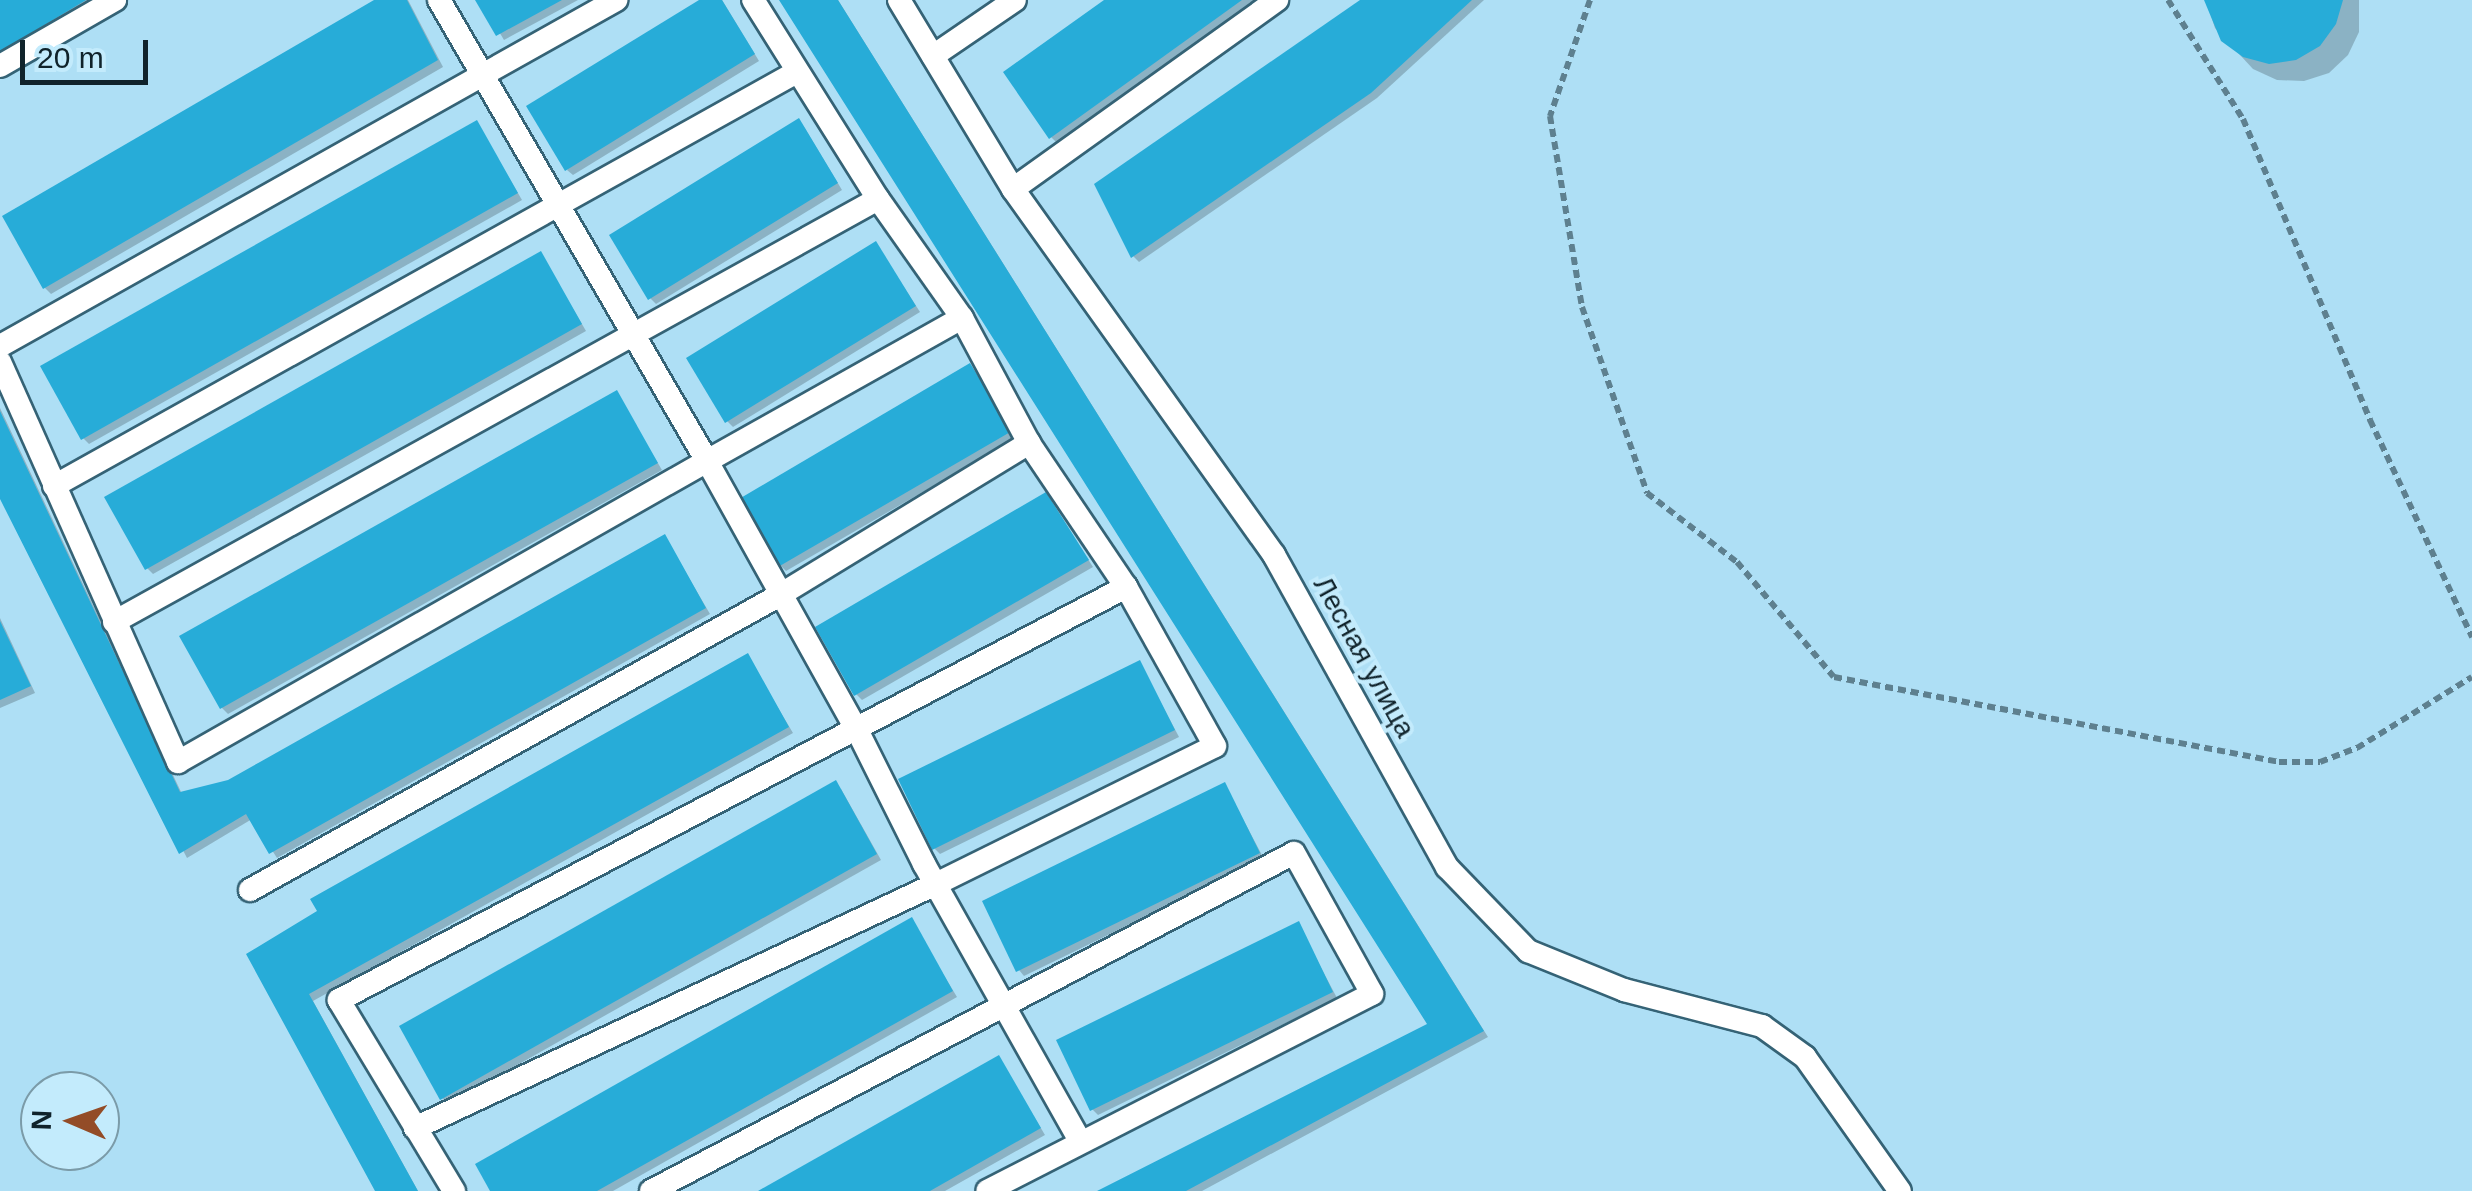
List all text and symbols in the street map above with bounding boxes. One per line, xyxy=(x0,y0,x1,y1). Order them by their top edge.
scale bar xyxy=(25,20,152,82)
text: 20 m xyxy=(37,41,104,74)
street label: Лесная улица xyxy=(1306,571,1422,743)
north arrow xyxy=(20,1071,120,1171)
text: N xyxy=(26,1109,57,1131)

